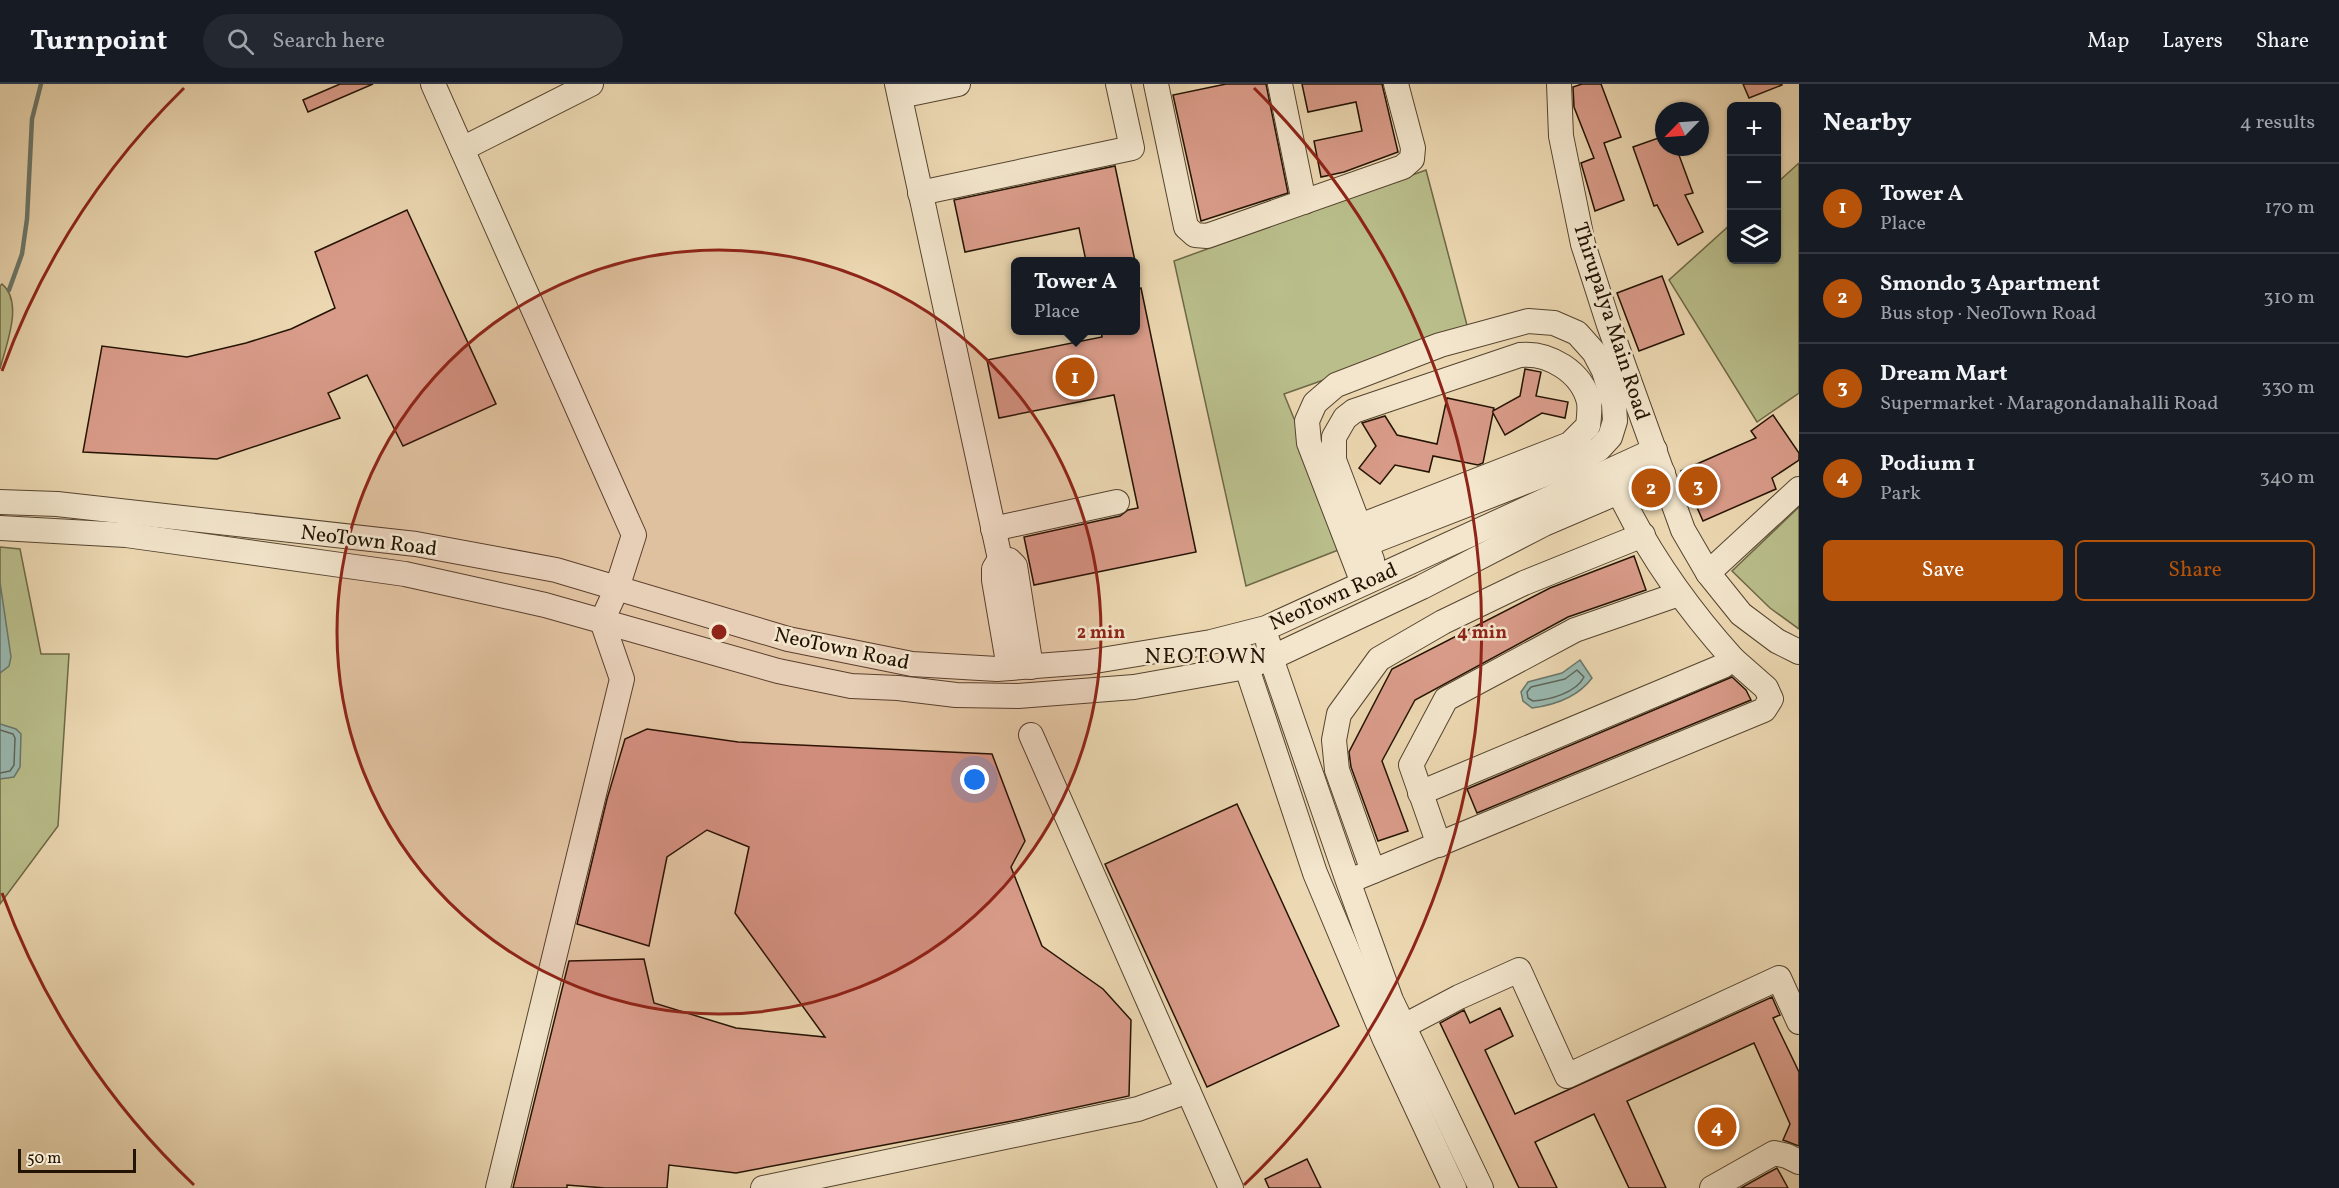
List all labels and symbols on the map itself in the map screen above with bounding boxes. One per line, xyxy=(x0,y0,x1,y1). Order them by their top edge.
north arrow xyxy=(1655,102,1709,156)
street label: Thirupalya Main Road xyxy=(1565,219,1656,424)
pin: 1 xyxy=(1056,354,1094,400)
pin: 3 xyxy=(1678,464,1718,508)
pin: 2 xyxy=(1632,466,1670,510)
street label: NeoTown Road xyxy=(299,519,439,564)
street label: NeoTown Road xyxy=(1265,556,1402,639)
street label: NeoTown Road xyxy=(771,621,912,678)
text: 2 min xyxy=(1077,621,1125,646)
text: 4 min xyxy=(1457,621,1507,646)
centre of rings xyxy=(709,622,729,642)
district label: NEOTOWN xyxy=(1145,642,1267,673)
your location xyxy=(960,765,989,794)
pin: 4 xyxy=(1698,1104,1736,1150)
scale bar xyxy=(18,1146,136,1174)

